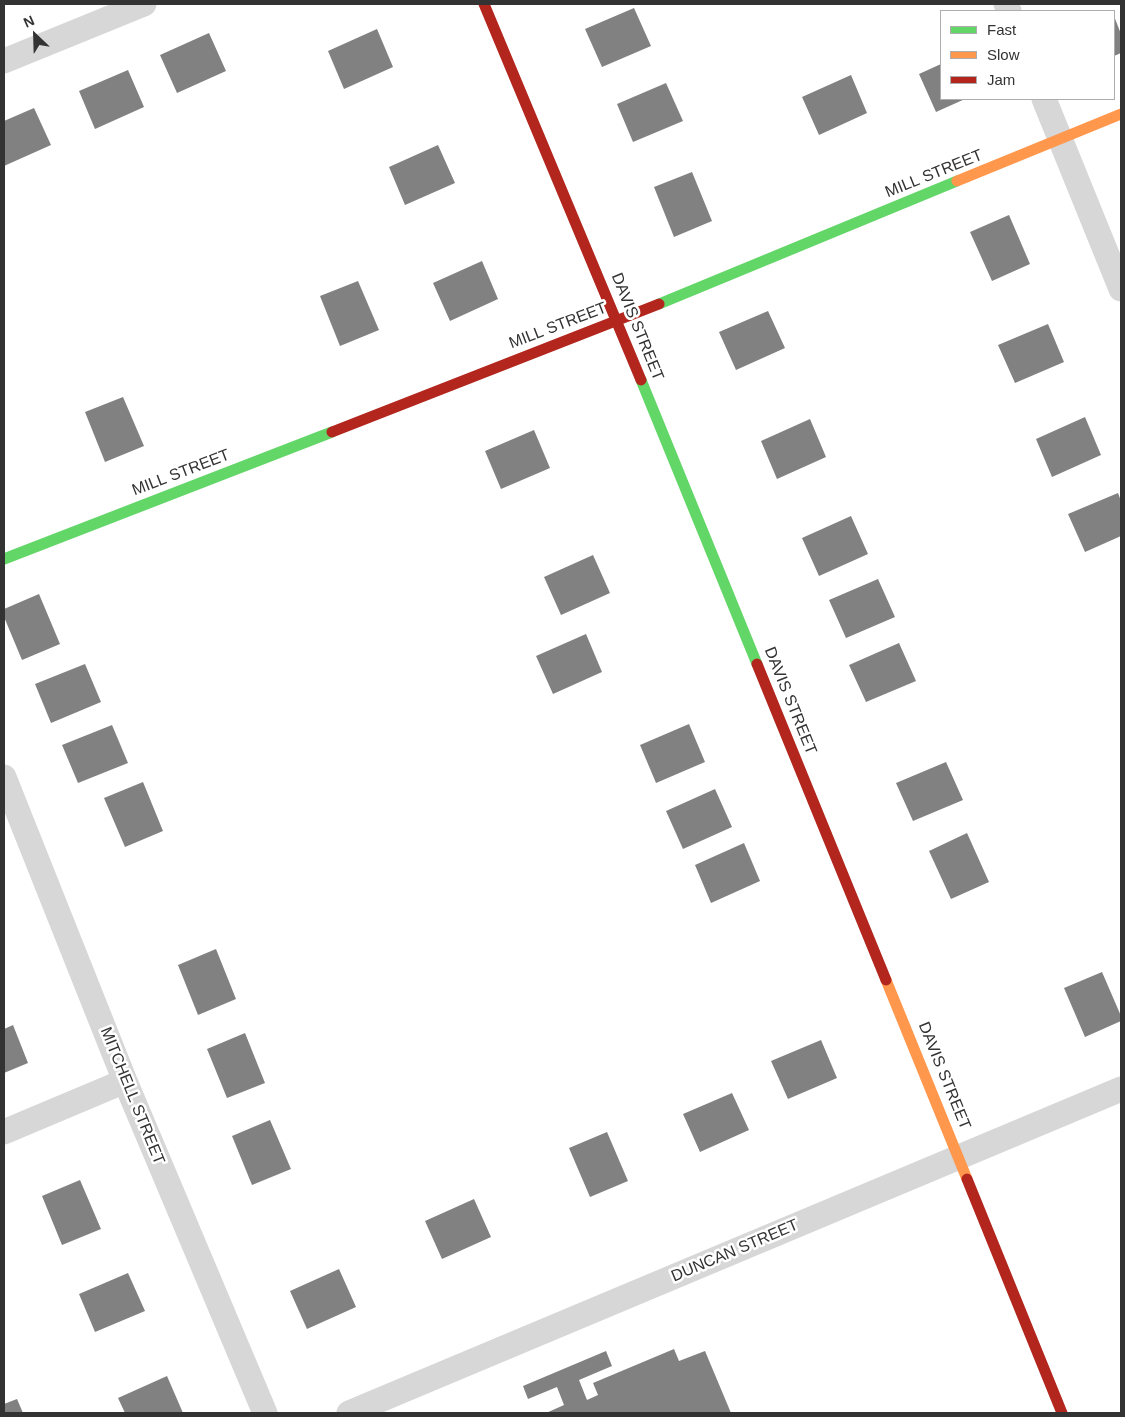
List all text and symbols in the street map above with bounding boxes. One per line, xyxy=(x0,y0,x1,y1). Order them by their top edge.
north arrow xyxy=(10,10,60,60)
legend xyxy=(940,10,1115,100)
text: N xyxy=(21,12,37,31)
text: Fast xyxy=(987,21,1016,38)
text: Slow xyxy=(987,46,1020,63)
text: Jam xyxy=(987,71,1015,88)
street label: MILL STREET xyxy=(883,146,985,202)
street label: DAVIS STREET xyxy=(607,270,667,384)
street label: MILL STREET xyxy=(506,299,610,353)
street label: MILL STREET xyxy=(129,446,233,500)
street label: DAVIS STREET xyxy=(760,644,820,758)
street label: DAVIS STREET xyxy=(914,1019,974,1133)
street label: MITCHELL STREET xyxy=(96,1024,168,1168)
street label: DUNCAN STREET xyxy=(669,1216,801,1286)

